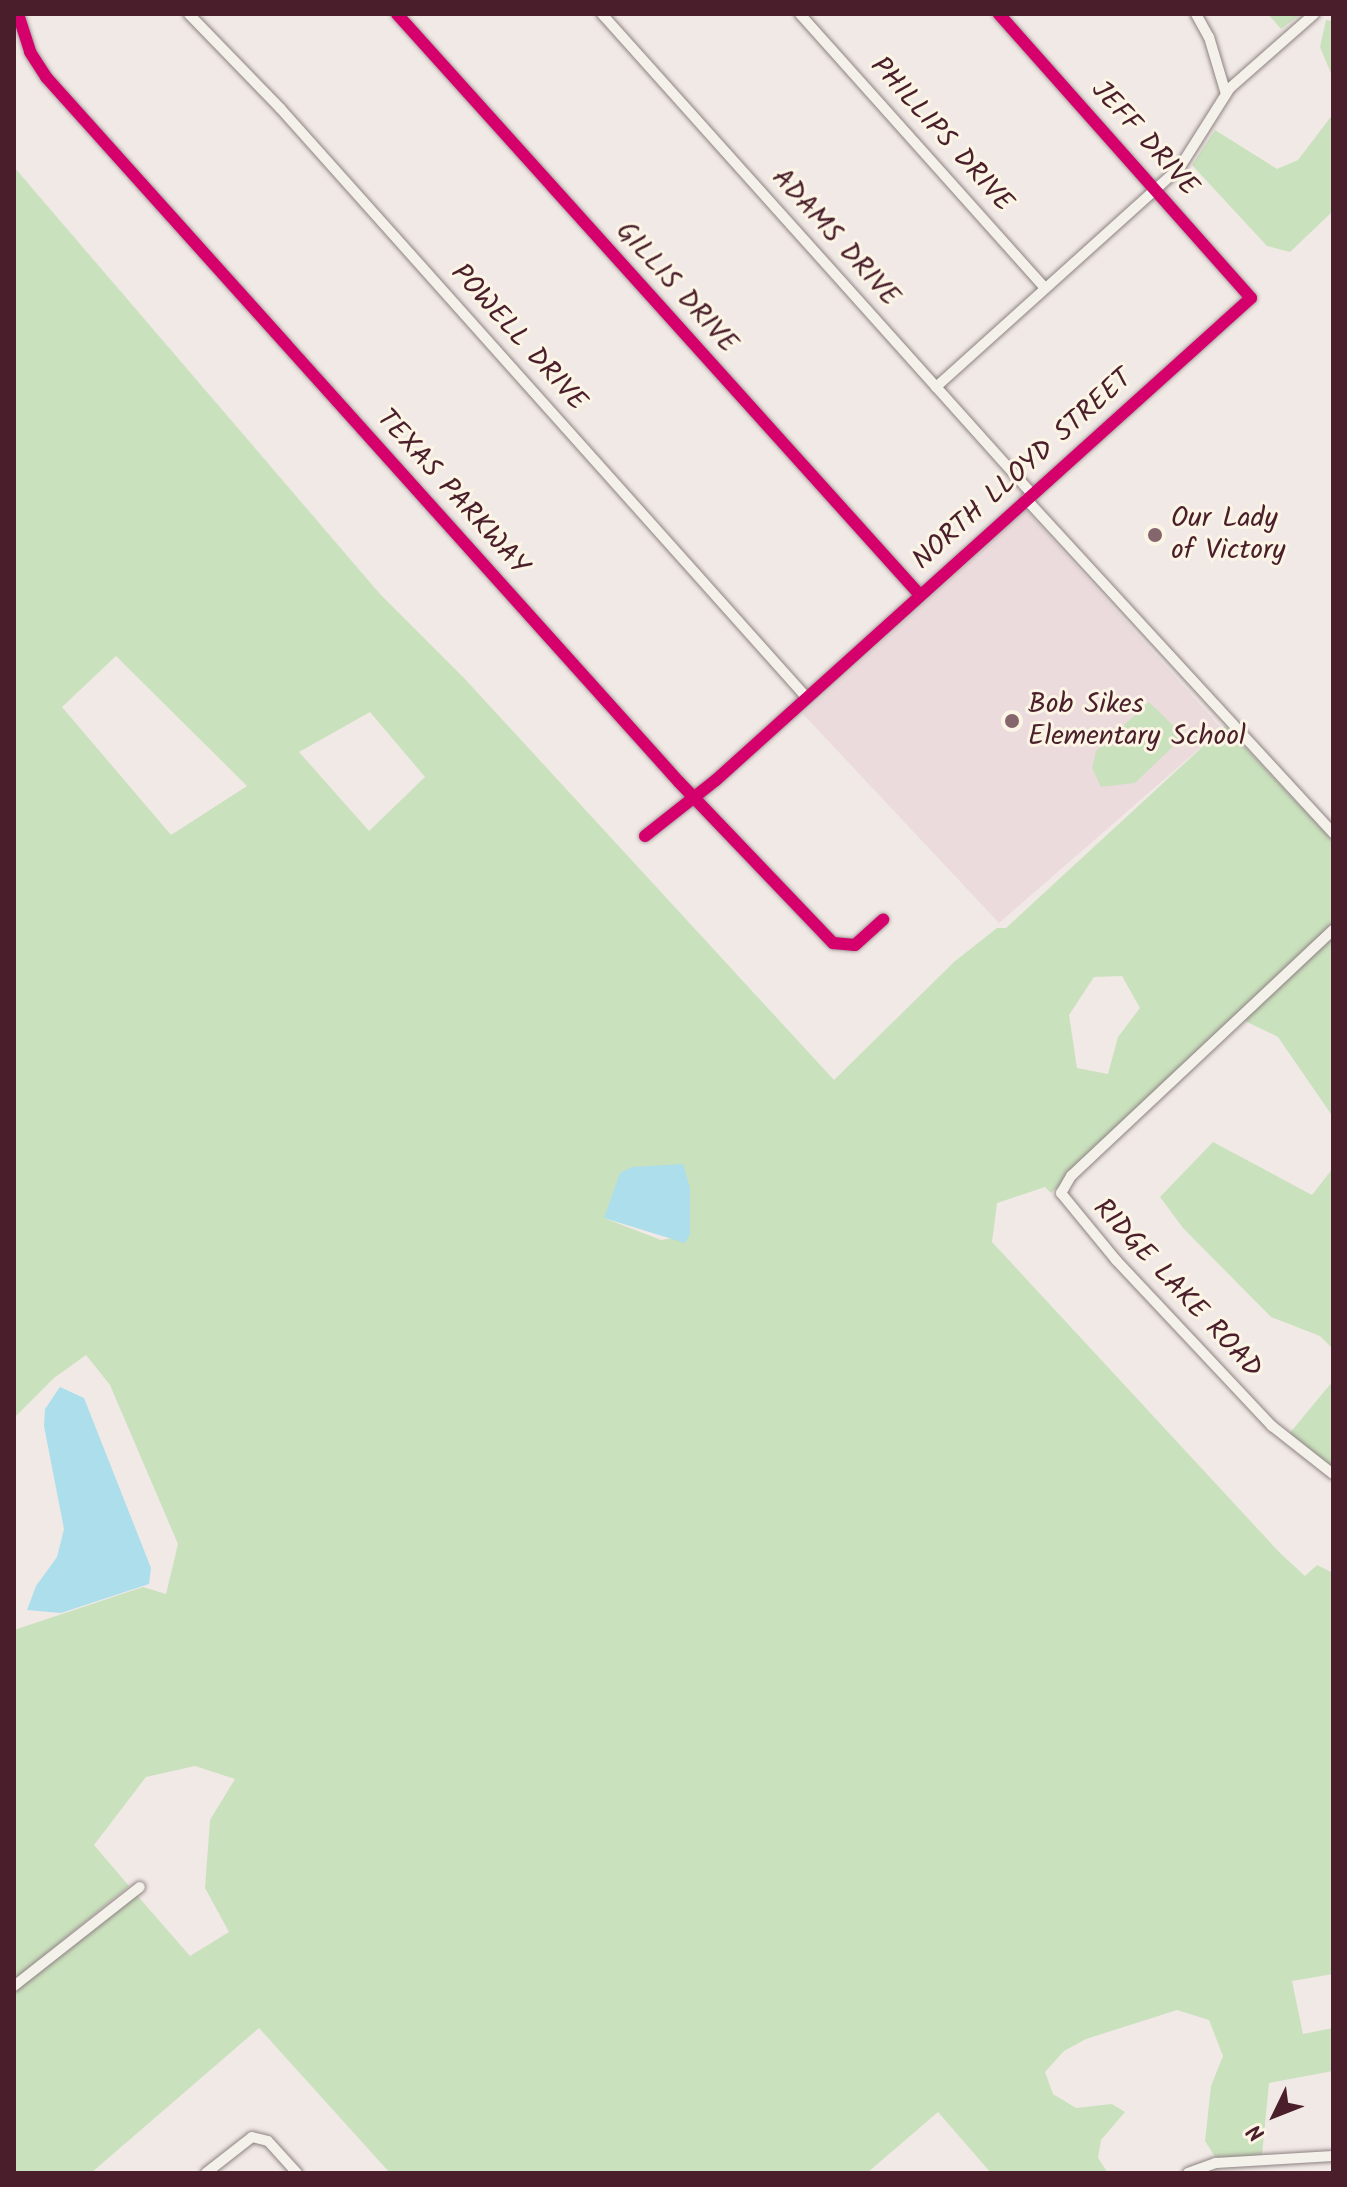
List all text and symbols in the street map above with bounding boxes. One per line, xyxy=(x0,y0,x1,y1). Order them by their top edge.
street label: PHILLIPS DRIVE xyxy=(862,50,1020,220)
street label: JEFF DRIVE xyxy=(1083,74,1205,204)
street label: ADAMS DRIVE xyxy=(764,162,906,314)
street label: GILLIS DRIVE xyxy=(608,215,744,361)
street label: POWELL DRIVE xyxy=(443,257,593,419)
street label: NORTH LLOYD STREET xyxy=(906,362,1140,578)
street label: TEXAS PARKWAY xyxy=(369,403,535,583)
place label: Our Lady of Victory xyxy=(1171,502,1285,568)
marker: Our Lady of Victory xyxy=(1146,526,1164,544)
place label: Bob Sikes Elementary School xyxy=(1028,688,1246,754)
marker: Bob Sikes Elementary School xyxy=(1003,712,1021,730)
street label: RIDGE LAKE ROAD xyxy=(1085,1192,1269,1386)
north arrow xyxy=(1235,2075,1315,2155)
text: N xyxy=(1240,2115,1275,2149)

